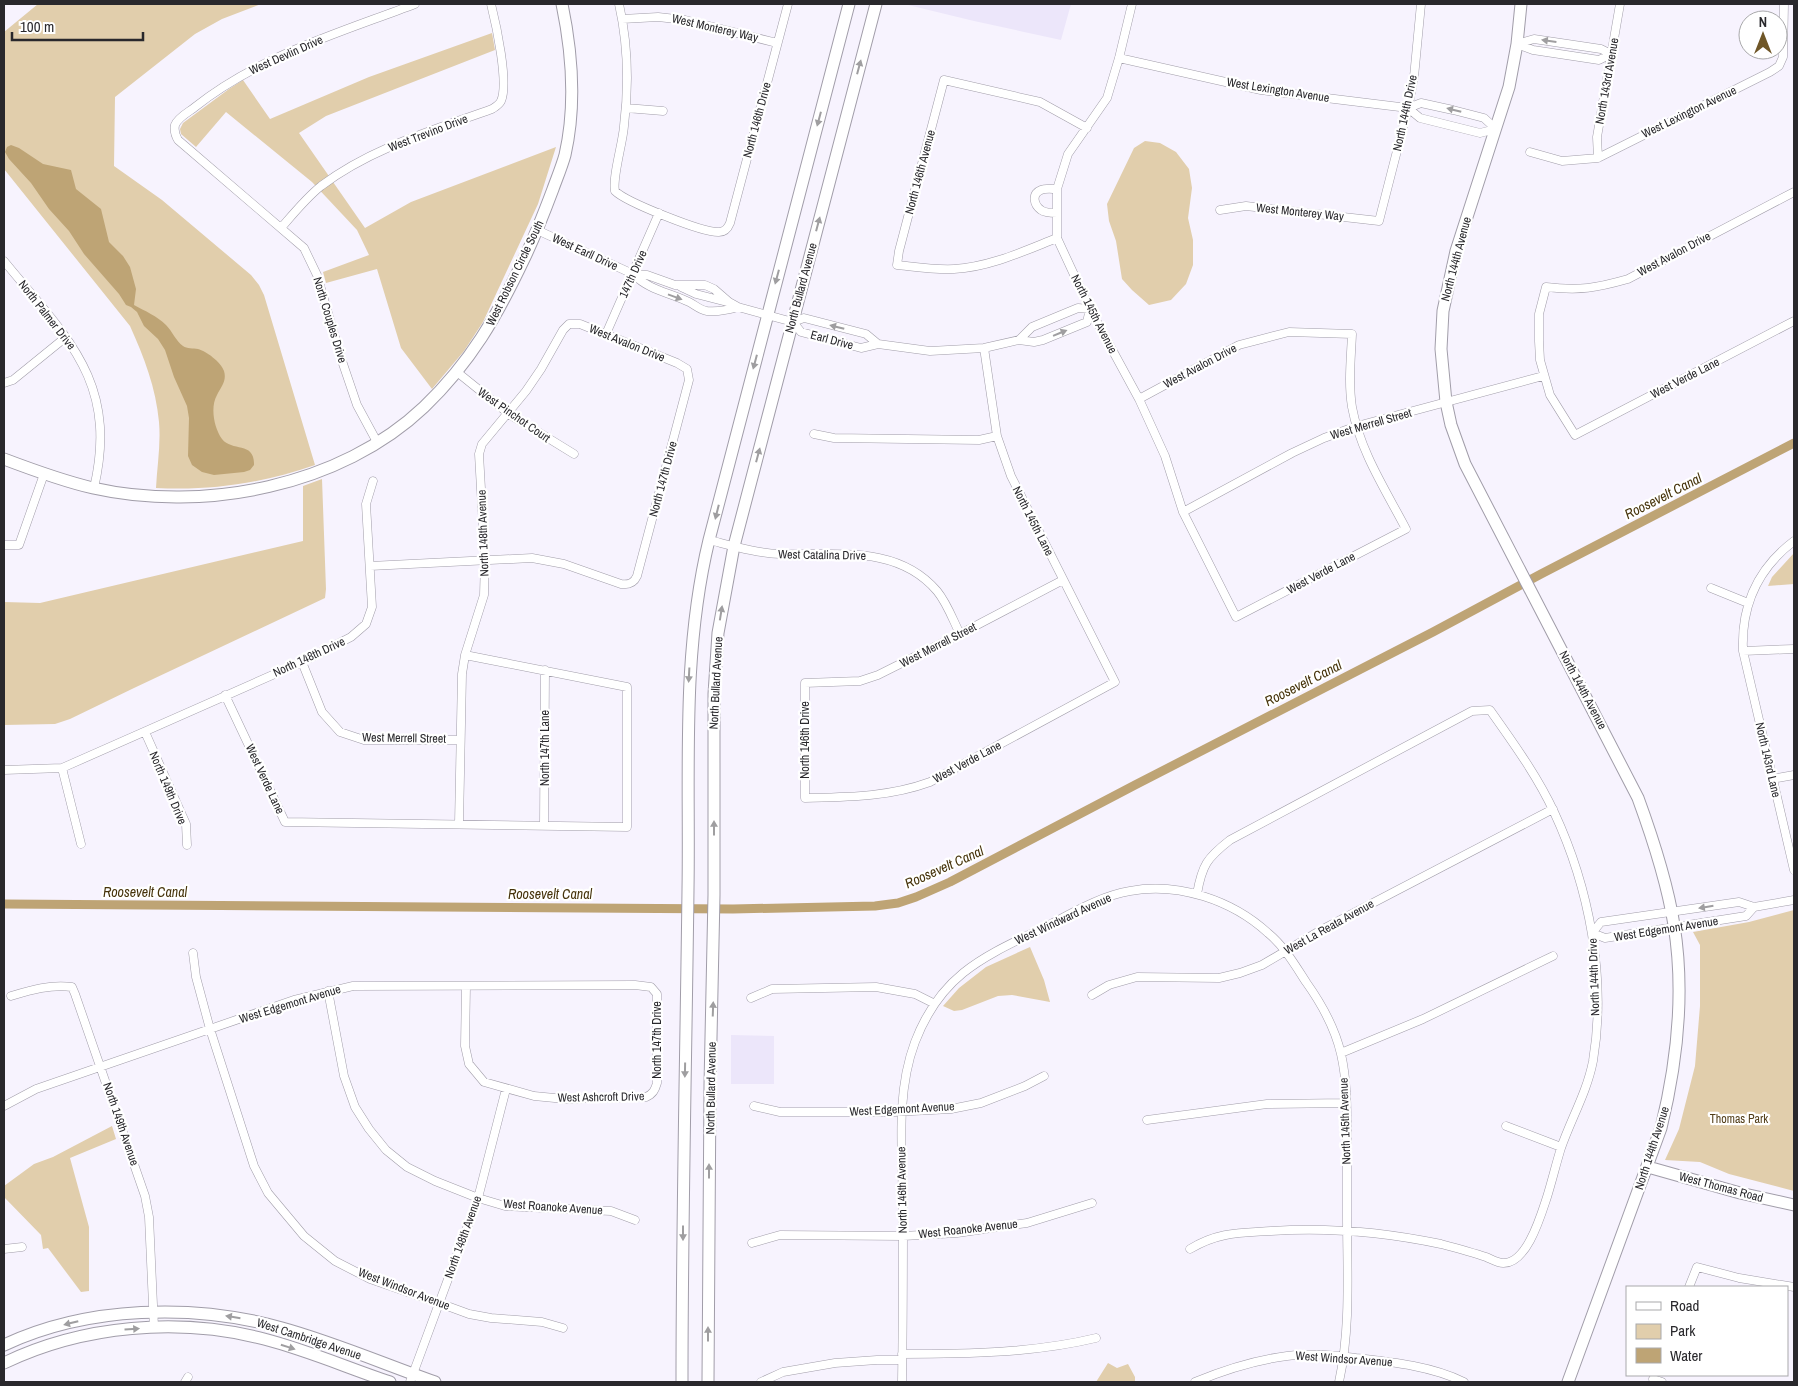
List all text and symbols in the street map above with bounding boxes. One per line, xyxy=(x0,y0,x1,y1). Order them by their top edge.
scale bar xyxy=(12,10,144,42)
street label: West Monterey Way xyxy=(670,10,760,46)
north arrow xyxy=(1738,10,1788,60)
text: N xyxy=(1759,13,1767,31)
text: 100 m xyxy=(20,16,54,37)
street label: West Devlin Drive xyxy=(247,32,325,78)
one-way arrow xyxy=(1541,37,1557,45)
street label: North 143rd Avenue xyxy=(1592,37,1622,125)
one-way arrow xyxy=(856,59,864,74)
street label: North 144th Drive xyxy=(1389,73,1421,153)
street label: West Lexington Avenue xyxy=(1226,74,1330,106)
street label: North 146th Drive xyxy=(739,80,775,160)
street label: West Lexington Avenue xyxy=(1639,82,1739,142)
one-way arrow xyxy=(1446,106,1461,114)
street label: West Trevino Drive xyxy=(386,110,470,156)
one-way arrow xyxy=(815,111,823,126)
street label: North 146th Avenue xyxy=(901,128,939,216)
street label: West Monterey Way xyxy=(1255,199,1345,225)
street label: North 144th Avenue xyxy=(1437,215,1475,303)
one-way arrow xyxy=(814,216,822,231)
street label: West Robson Circle South xyxy=(482,217,548,329)
street label: West Avalon Drive xyxy=(1635,228,1713,280)
street label: West Earll Drive xyxy=(549,230,621,274)
street label: North Bullard Avenue xyxy=(781,241,821,335)
street label: 147th Drive xyxy=(615,248,651,300)
one-way arrow xyxy=(773,270,781,285)
street label: North 145th Avenue xyxy=(1067,272,1121,356)
street label: North Couples Drive xyxy=(309,275,351,365)
street label: North Palmer Drive xyxy=(15,277,79,353)
one-way arrow xyxy=(668,293,683,301)
street label: West Avalon Drive xyxy=(587,320,667,366)
one-way arrow xyxy=(829,322,844,330)
street label: Earl Drive xyxy=(809,327,855,353)
one-way arrow xyxy=(1053,329,1067,337)
street label: West Avalon Drive xyxy=(1161,340,1239,392)
street label: West Verde Lane xyxy=(1648,354,1722,402)
one-way arrow xyxy=(751,355,759,370)
street label: West Pinchot Court xyxy=(475,384,554,446)
street label: West Merrell Street xyxy=(1328,405,1414,443)
street label: North 147th Drive xyxy=(645,439,681,519)
one-way arrow xyxy=(754,447,762,462)
water label: Roosevelt Canal xyxy=(1621,469,1705,523)
street label: North 145th Lane xyxy=(1009,483,1057,559)
street label: North 148th Avenue xyxy=(473,489,493,577)
one-way arrow xyxy=(712,505,720,520)
street label: West Catalina Drive xyxy=(778,546,866,564)
street label: West Verde Lane xyxy=(1284,548,1358,598)
one-way arrow xyxy=(718,605,726,621)
street label: West Merrell Street xyxy=(897,619,979,671)
street label: North 148th Drive xyxy=(270,633,348,681)
street label: North Bullard Avenue xyxy=(706,636,726,730)
street label: North 144th Avenue xyxy=(1556,648,1610,732)
water label: Roosevelt Canal xyxy=(1261,656,1345,710)
one-way arrow xyxy=(685,667,693,683)
street label: North 146th Drive xyxy=(797,701,813,779)
street label: North 147th Lane xyxy=(537,710,553,786)
street label: North 143rd Lane xyxy=(1752,721,1784,799)
street label: West Merrell Street xyxy=(362,729,446,747)
street label: West Verde Lane xyxy=(930,737,1004,787)
street label: West Verde Lane xyxy=(242,741,288,817)
street label: North 149th Drive xyxy=(145,749,191,827)
one-way arrow xyxy=(710,819,718,835)
water label: Roosevelt Canal xyxy=(902,841,987,892)
water label: Roosevelt Canal xyxy=(103,883,188,901)
water label: Roosevelt Canal xyxy=(508,885,593,903)
street label: West Windward Avenue xyxy=(1012,890,1114,948)
street label: West La Reata Avenue xyxy=(1281,896,1377,958)
one-way arrow xyxy=(1698,903,1714,911)
street label: West Edgemont Avenue xyxy=(1613,913,1719,945)
street label: North 144th Drive xyxy=(1585,938,1603,1016)
street label: West Edgemont Avenue xyxy=(237,981,343,1027)
one-way arrow xyxy=(709,1000,717,1016)
street label: North 147th Drive xyxy=(649,1001,665,1079)
street label: North Bullard Avenue xyxy=(702,1041,720,1135)
one-way arrow xyxy=(681,1063,689,1079)
street label: North 145th Avenue xyxy=(1335,1077,1355,1165)
street label: North 149th Avenue xyxy=(99,1080,143,1168)
street label: West Ashcroft Drive xyxy=(557,1088,645,1106)
street label: West Edgemont Avenue xyxy=(849,1098,955,1120)
street label: North 144th Avenue xyxy=(1631,1104,1673,1192)
park label: Thomas Park xyxy=(1710,1111,1768,1127)
street label: North 146th Avenue xyxy=(893,1146,911,1234)
one-way arrow xyxy=(705,1163,713,1179)
street label: West Thomas Road xyxy=(1677,1168,1765,1206)
street label: North 148th Avenue xyxy=(441,1193,485,1281)
street label: West Roanoke Avenue xyxy=(503,1196,603,1218)
street label: West Roanoke Avenue xyxy=(918,1216,1018,1242)
one-way arrow xyxy=(679,1225,687,1241)
street label: West Windsor Avenue xyxy=(356,1264,452,1314)
legend xyxy=(1626,1286,1788,1376)
text: Road xyxy=(1670,1295,1699,1316)
one-way arrow xyxy=(224,1313,240,1321)
street label: West Cambridge Avenue xyxy=(255,1315,363,1363)
one-way arrow xyxy=(64,1319,79,1327)
text: Park xyxy=(1670,1320,1696,1341)
one-way arrow xyxy=(124,1325,140,1333)
one-way arrow xyxy=(704,1325,712,1341)
one-way arrow xyxy=(281,1343,296,1351)
text: Water xyxy=(1670,1345,1702,1366)
street label: West Windsor Avenue xyxy=(1295,1348,1393,1370)

